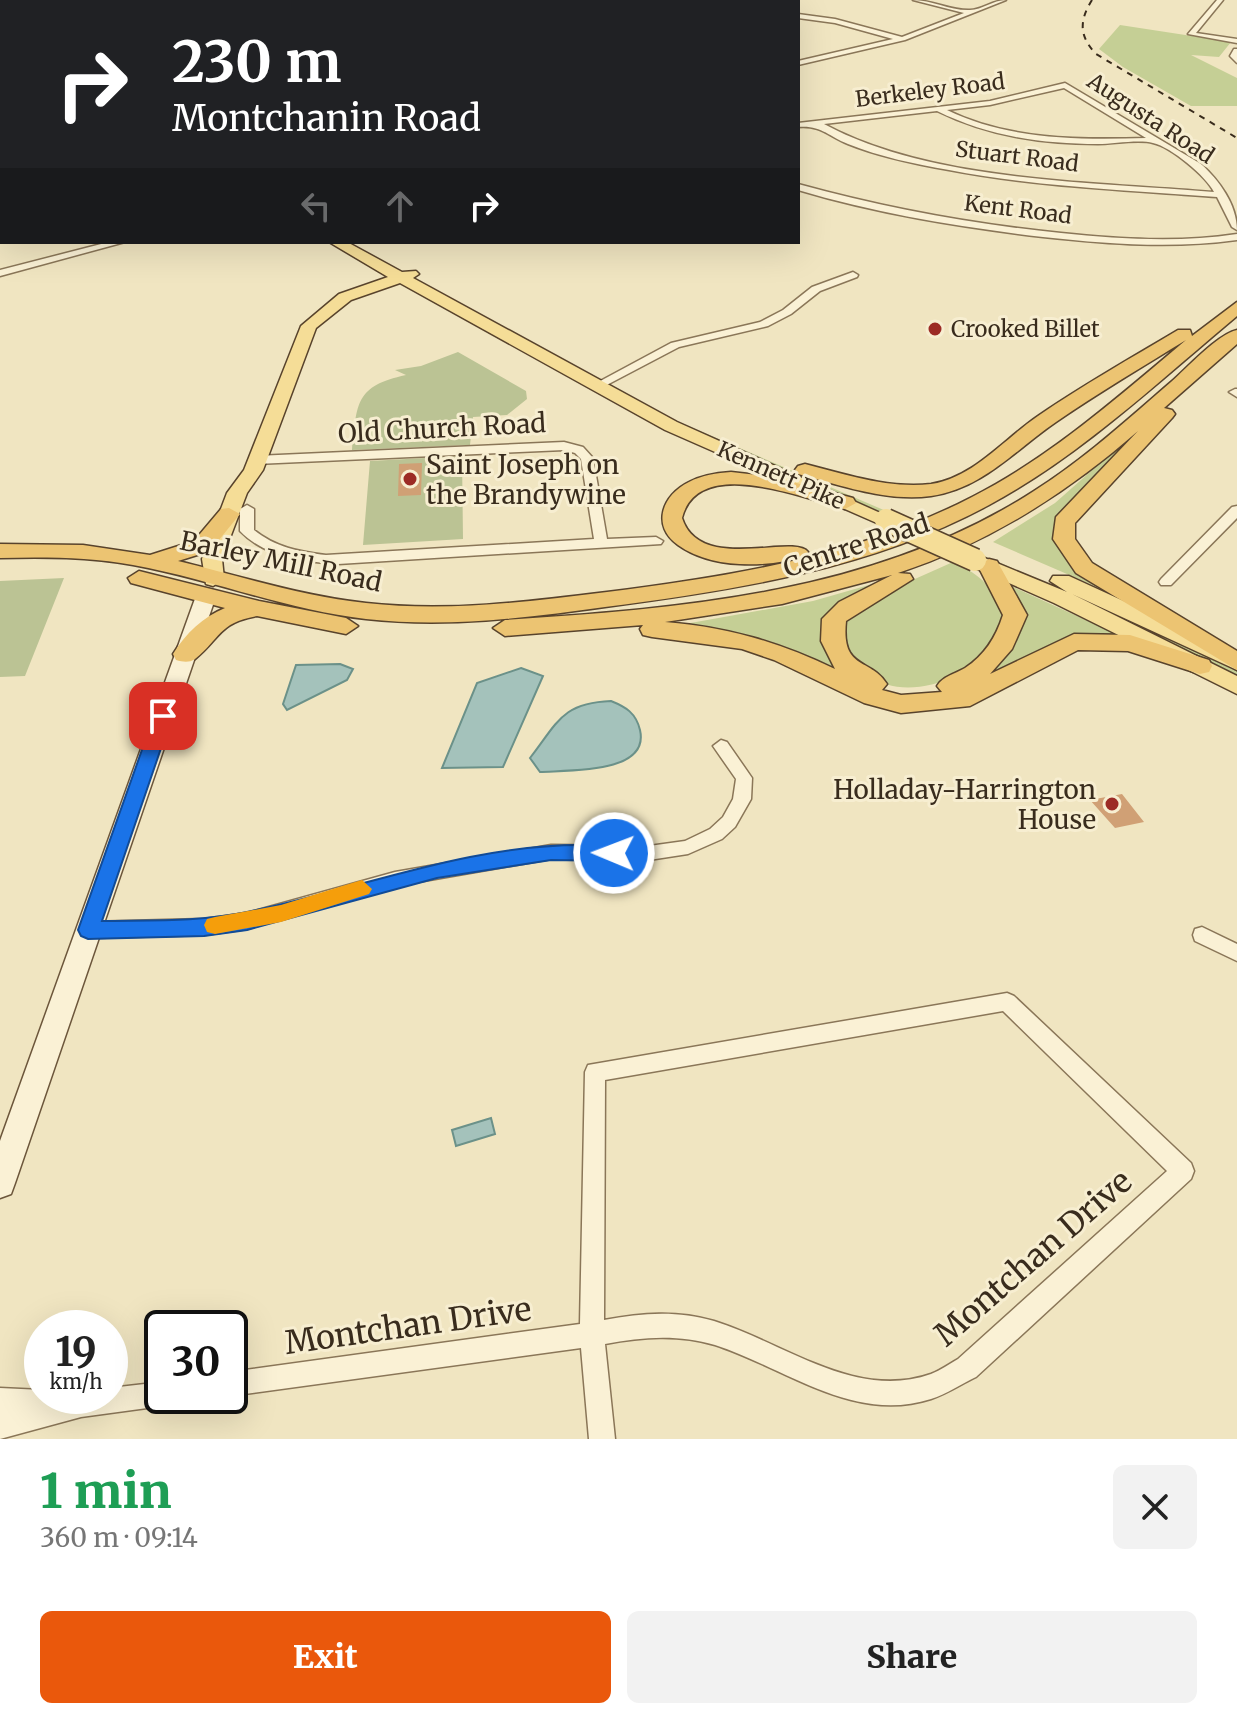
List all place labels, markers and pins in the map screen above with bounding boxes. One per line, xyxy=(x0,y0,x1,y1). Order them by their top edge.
place label: Crooked Billet xyxy=(951,315,1100,343)
marker: Crooked Billet xyxy=(926,320,944,338)
place label: Saint Joseph on the Brandywine xyxy=(426,448,626,511)
marker: Saint Joseph on the Brandywine xyxy=(401,470,419,488)
pin xyxy=(129,682,197,750)
place label: Holladay-Harrington House xyxy=(833,773,1096,836)
marker: Holladay-Harrington House xyxy=(1103,795,1121,813)

